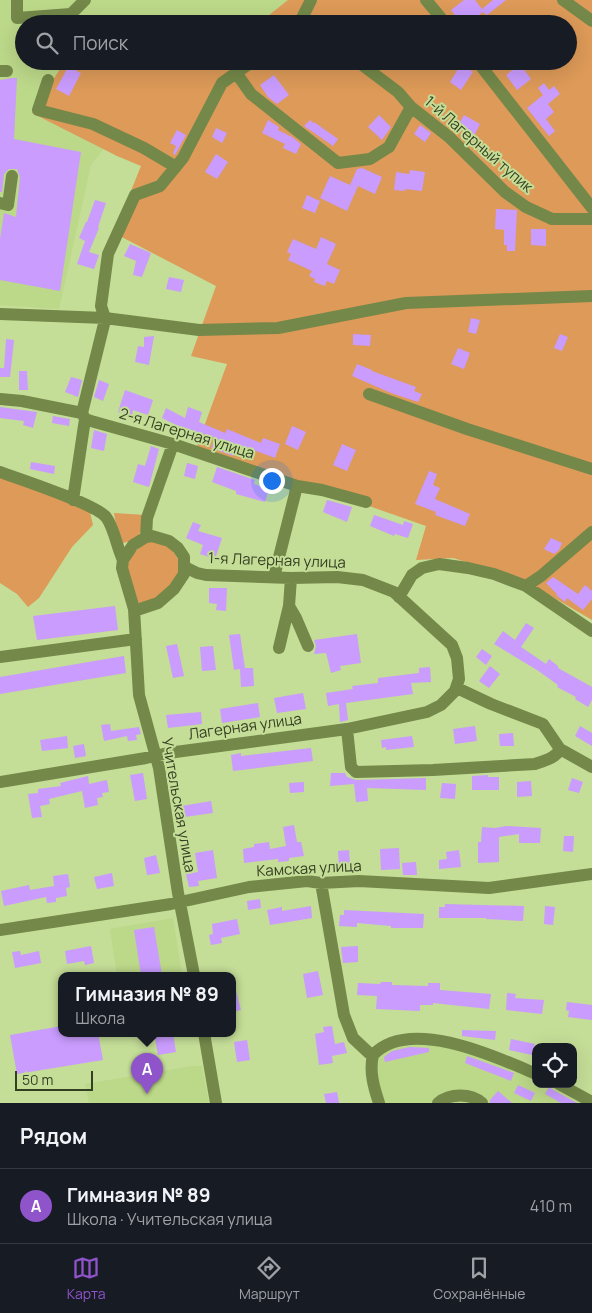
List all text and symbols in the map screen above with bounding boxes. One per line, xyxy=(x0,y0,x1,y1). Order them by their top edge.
search box xyxy=(15,15,577,70)
icon: search xyxy=(33,29,61,57)
text: Поиск xyxy=(73,30,128,56)
street label: 1-й Лагерный тупик xyxy=(420,91,538,197)
street label: 2-я Лагерная улица xyxy=(117,402,257,464)
your location xyxy=(259,468,285,494)
street label: 1-я Лагерная улица xyxy=(208,547,346,573)
street label: Лагерная улица xyxy=(187,708,303,744)
street label: Учительская улица xyxy=(157,736,201,874)
street label: Камская улица xyxy=(256,855,362,881)
popup xyxy=(58,972,236,1037)
text: Гимназия № 89 xyxy=(75,981,219,1007)
text: Школа xyxy=(75,1007,125,1029)
map controls xyxy=(532,1043,577,1088)
button: locate xyxy=(532,1043,577,1088)
pin: A xyxy=(131,1053,163,1094)
scale bar xyxy=(15,1068,92,1091)
text: 50 m xyxy=(22,1070,53,1089)
text: Рядом xyxy=(20,1122,87,1150)
text: Гимназия № 89 xyxy=(67,1182,211,1208)
text: A xyxy=(31,1195,41,1217)
text: 410 m xyxy=(530,1195,572,1217)
text: Школа · Учительская улица xyxy=(67,1208,273,1230)
tab: Карта xyxy=(67,1254,106,1303)
tab: Маршрут xyxy=(239,1254,300,1303)
tab: Сохранённые xyxy=(433,1254,525,1303)

